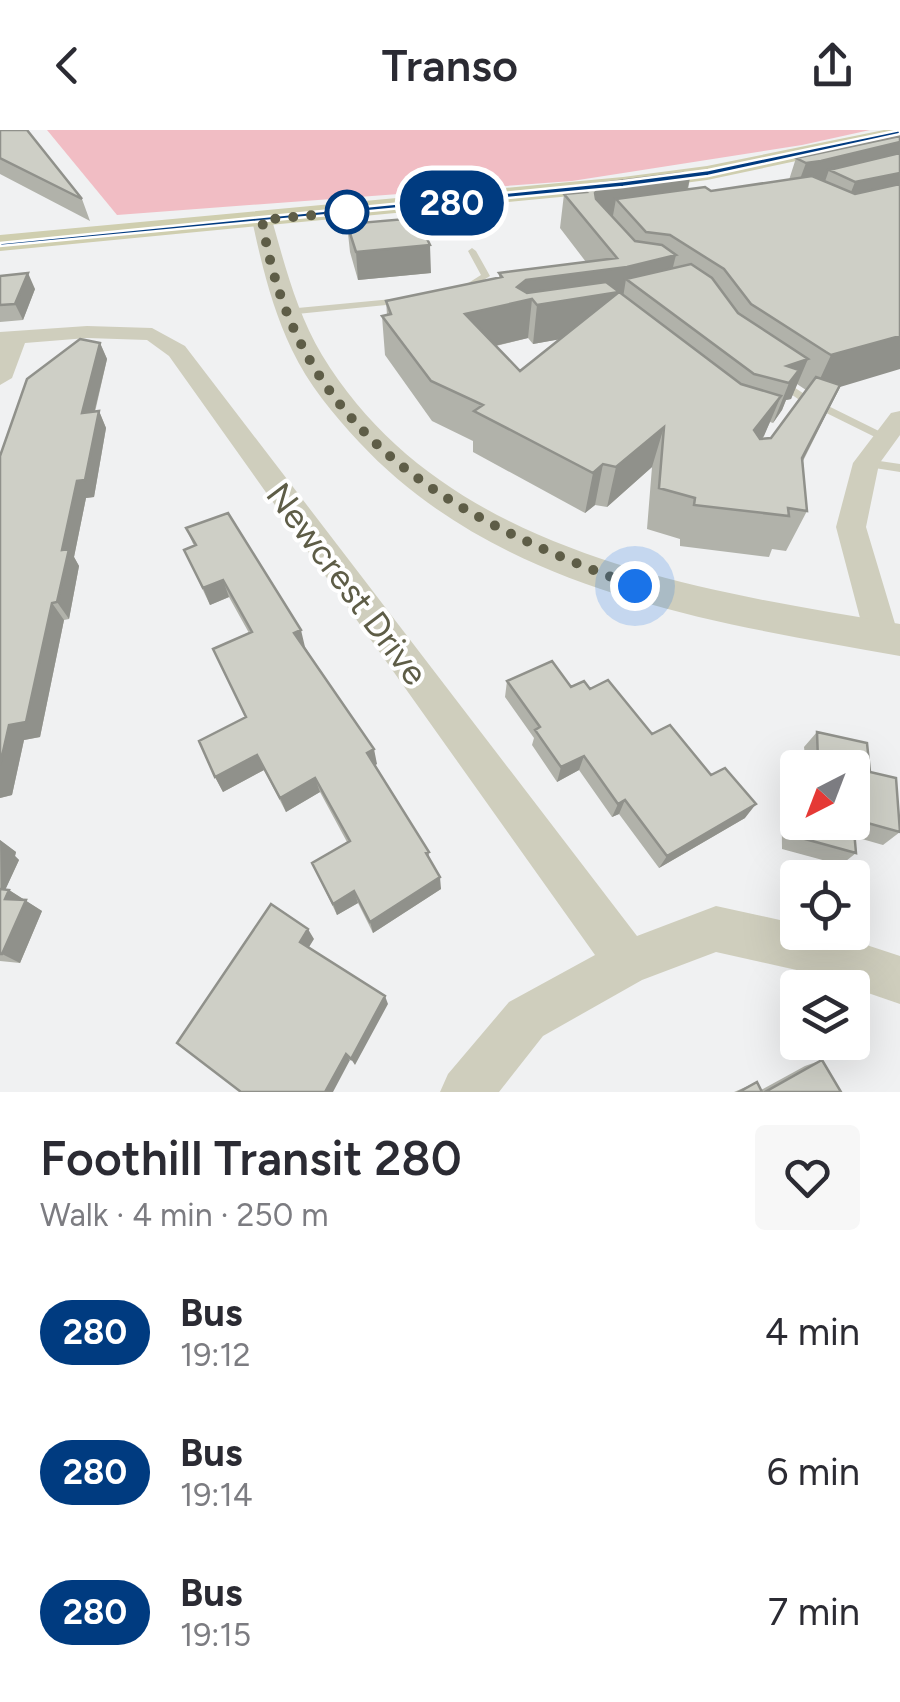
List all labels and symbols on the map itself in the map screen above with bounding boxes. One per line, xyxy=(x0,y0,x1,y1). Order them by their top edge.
line badge: 280 xyxy=(394,170,510,236)
unlabelled marker xyxy=(326,191,368,233)
street label: Newcrest Drive xyxy=(257,475,437,693)
your location xyxy=(610,561,660,611)
north arrow xyxy=(780,750,870,840)

